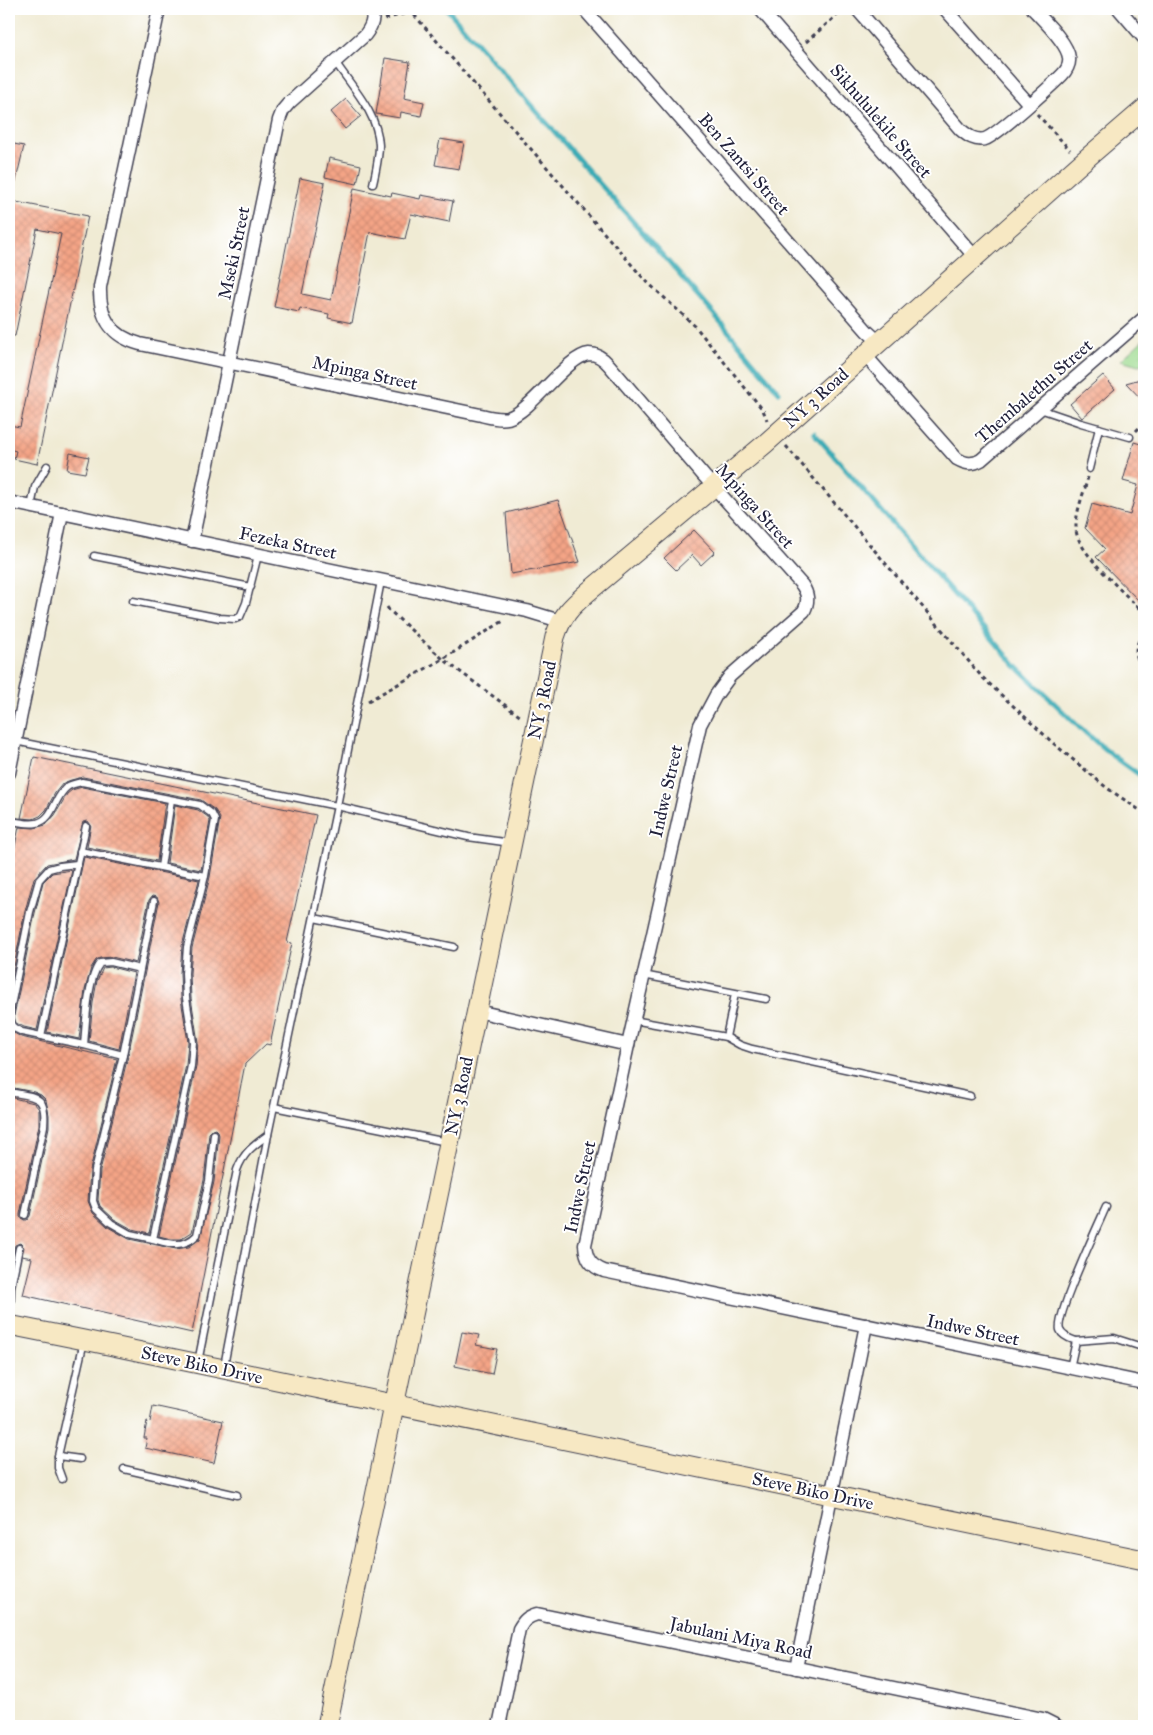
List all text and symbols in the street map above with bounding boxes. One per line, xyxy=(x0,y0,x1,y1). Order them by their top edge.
street label: Sikhululekile Street xyxy=(825,59,937,183)
street label: Ben Zantsi Street xyxy=(694,108,795,220)
street label: Mseki Street xyxy=(213,204,255,301)
street label: Thembalethu Street xyxy=(971,334,1098,448)
street label: Mpinga Street xyxy=(310,351,420,396)
street label: NY 3 Road xyxy=(779,363,853,433)
street label: Mpinga Street xyxy=(710,459,799,554)
street label: Fezeka Street xyxy=(237,522,339,564)
street label: NY 3 Road xyxy=(523,659,561,741)
street label: Indwe Street xyxy=(645,742,687,839)
street label: NY 3 Road xyxy=(440,1055,478,1137)
street label: Indwe Street xyxy=(559,1138,601,1235)
street label: Indwe Street xyxy=(925,1309,1022,1351)
street label: Steve Biko Drive xyxy=(139,1341,265,1389)
street label: Steve Biko Drive xyxy=(750,1467,876,1515)
street label: Jabulani Miya Road xyxy=(666,1612,814,1665)

